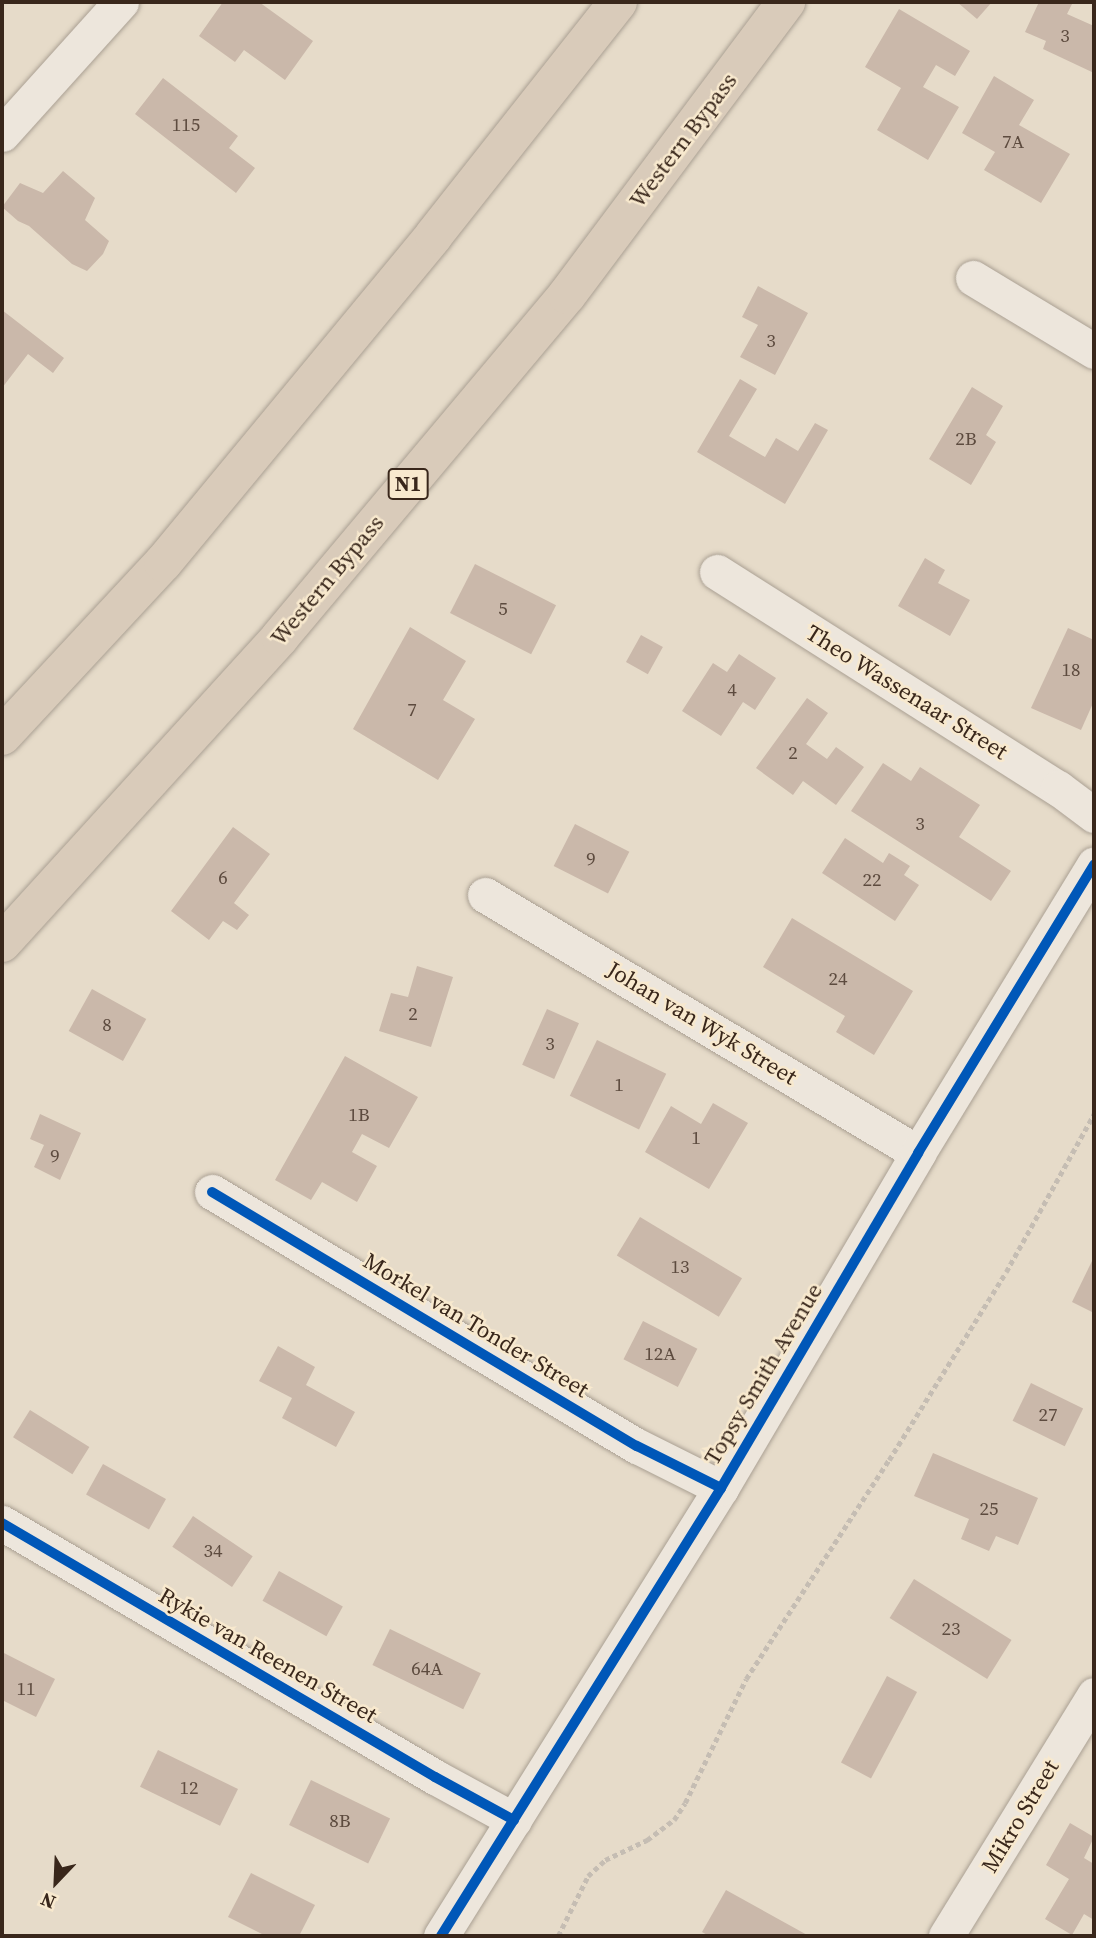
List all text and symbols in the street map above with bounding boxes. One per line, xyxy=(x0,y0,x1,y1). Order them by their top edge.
house number: 3 xyxy=(1060,25,1070,47)
street label: Western Bypass xyxy=(623,67,743,213)
house number: 115 xyxy=(172,114,200,136)
house number: 7A xyxy=(1002,131,1024,153)
house number: 3 xyxy=(766,330,776,352)
house number: 2B xyxy=(955,428,977,450)
road number: N1 xyxy=(387,466,429,502)
street label: Western Bypass xyxy=(265,509,389,651)
house number: 5 xyxy=(498,598,508,620)
street label: Theo Wassenaar Street xyxy=(801,619,1013,765)
house number: 18 xyxy=(1062,659,1080,681)
house number: 4 xyxy=(727,679,737,701)
house number: 7 xyxy=(407,699,417,721)
house number: 2 xyxy=(788,742,798,764)
house number: 3 xyxy=(915,813,925,835)
house number: 9 xyxy=(586,848,596,870)
house number: 6 xyxy=(218,867,228,889)
house number: 22 xyxy=(863,869,881,891)
street label: Johan van Wyk Street xyxy=(602,955,802,1091)
house number: 24 xyxy=(829,968,847,990)
house number: 2 xyxy=(408,1003,418,1025)
house number: 8 xyxy=(102,1014,112,1036)
house number: 3 xyxy=(545,1033,555,1055)
house number: 1 xyxy=(614,1074,624,1096)
house number: 1B xyxy=(348,1104,370,1126)
house number: 1 xyxy=(691,1127,701,1149)
house number: 9 xyxy=(50,1145,60,1167)
street label: Morkel van Tonder Street xyxy=(358,1247,594,1403)
house number: 13 xyxy=(671,1256,689,1278)
street label: Topsy Smith Avenue xyxy=(698,1278,828,1470)
house number: 12A xyxy=(644,1343,676,1365)
house number: 27 xyxy=(1039,1404,1057,1426)
house number: 25 xyxy=(980,1498,998,1520)
house number: 34 xyxy=(204,1540,222,1562)
street label: Rykie van Reenen Street xyxy=(154,1581,382,1729)
house number: 23 xyxy=(942,1618,960,1640)
house number: 64A xyxy=(411,1658,443,1680)
house number: 11 xyxy=(17,1678,35,1700)
street label: Mikro Street xyxy=(975,1754,1065,1878)
house number: 12 xyxy=(180,1777,198,1799)
house number: 8B xyxy=(329,1810,351,1832)
north arrow xyxy=(21,1847,91,1917)
text: N xyxy=(36,1887,59,1916)

